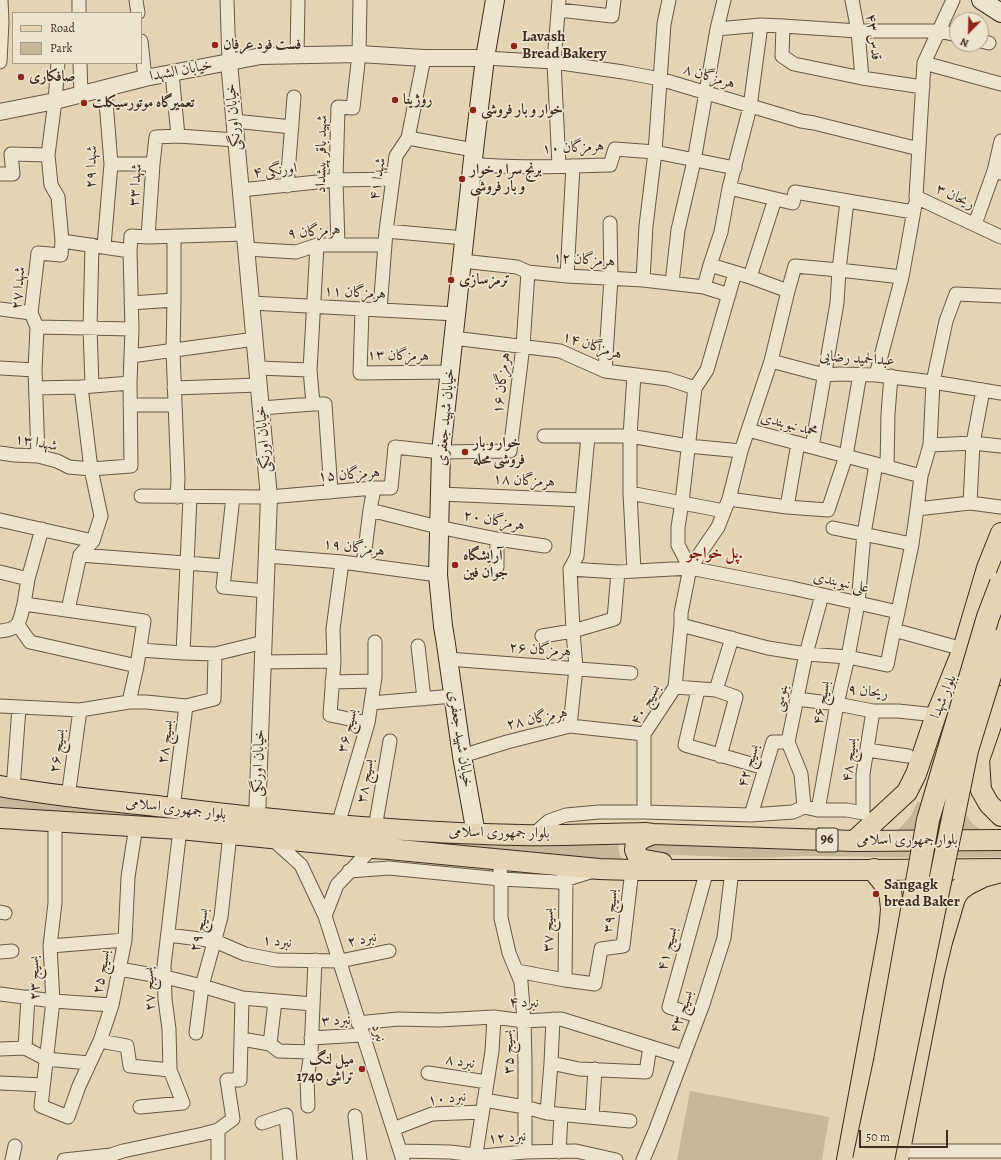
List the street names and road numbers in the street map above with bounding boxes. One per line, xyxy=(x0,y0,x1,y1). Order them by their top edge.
street label: قدس ۴۳ xyxy=(861,13,885,61)
street label: خیابان الشهدا xyxy=(148,56,214,86)
street label: هرمزگان ۸ xyxy=(681,61,737,93)
street label: خیابان اورنگی xyxy=(222,83,246,151)
street label: شهید باقر پیشداد xyxy=(312,115,332,193)
street label: هرمزگان ۱۰ xyxy=(542,137,604,159)
street label: شهدا ۲۹ xyxy=(82,145,102,189)
street label: شهدا ۴۱ xyxy=(366,156,390,202)
street label: اورنگی ۴ xyxy=(252,160,298,182)
street label: شهدا ۳۳ xyxy=(126,163,146,207)
street label: ریحان ۳ xyxy=(933,180,977,214)
street label: هرمزگان ۹ xyxy=(287,221,341,243)
street label: هرمزگان ۱۲ xyxy=(552,249,616,271)
street label: شهدا ۲۷ xyxy=(8,266,30,310)
street label: هرمزگان ۱۱ xyxy=(324,282,386,304)
street label: هرمزگان ۱۴ xyxy=(560,328,624,364)
street label: هرمزگان ۱۳ xyxy=(367,346,429,366)
street label: عبدالحمید رضایی xyxy=(819,347,895,371)
street label: هرمزگان ۱۶ xyxy=(489,351,515,415)
street label: خیابان شهید جعفری xyxy=(433,367,459,467)
street label: خیابان اورنگی xyxy=(252,405,276,473)
street label: محمد نبوبندی xyxy=(758,409,820,441)
street label: شهدا ۱۳ xyxy=(13,430,59,456)
street label: هرمزگان ۱۵ xyxy=(317,464,381,486)
street label: هرمزگان ۱۸ xyxy=(493,470,555,492)
street label: هرمزگان ۲۰ xyxy=(462,507,526,535)
street label: هرمزگان ۱۹ xyxy=(322,535,386,561)
street label: علی نبوبندی xyxy=(811,568,871,598)
street label: هرمزگان ۲۶ xyxy=(508,639,572,661)
street label: بلوار شهدا xyxy=(927,672,961,722)
street label: بسیج ۴۶ xyxy=(809,679,835,727)
street label: بسیج ۴۰ xyxy=(627,681,665,729)
street label: ریحان ۹ xyxy=(847,681,889,703)
street label: بنوسی xyxy=(769,683,793,713)
street label: خیابان شهید جعفری xyxy=(443,689,477,789)
street label: هرمزگان ۲۸ xyxy=(505,704,569,734)
street label: بسیج ۳۶ xyxy=(334,707,362,755)
street label: بسیج ۲۸ xyxy=(154,719,178,765)
street label: بسیج ۲۶ xyxy=(46,728,70,774)
street label: خیابان اورنگی xyxy=(249,729,269,797)
street label: بسیج ۴۸ xyxy=(838,737,862,783)
street label: بسیج ۴۲ xyxy=(734,742,764,790)
street label: بسیج ۳۸ xyxy=(353,758,379,804)
street label: بلوار جمهوری اسلامی xyxy=(125,794,227,824)
street label: بلوار جمهوری اسلامی xyxy=(448,823,550,843)
road number: 96 xyxy=(816,828,838,852)
street label: بلوار جمهوری اسلامی xyxy=(856,831,958,849)
street label: بسیج ۳۹ xyxy=(599,888,623,934)
street label: بسیج ۲۹ xyxy=(186,906,214,954)
street label: بسیج ۳۷ xyxy=(540,908,558,952)
street label: بسیج ۴۱ xyxy=(654,925,682,973)
street label: نبرد ۲ xyxy=(346,928,378,952)
street label: نبرد ۱ xyxy=(261,932,293,952)
street label: بسیج ۲۵ xyxy=(89,948,115,996)
street label: بسیج ۲۳ xyxy=(26,956,44,1000)
street label: بسیج ۲۷ xyxy=(140,966,160,1012)
street label: بسیج ۴۳ xyxy=(666,988,698,1036)
street label: نبرد ۴ xyxy=(509,993,539,1013)
street label: نبرد ۳ xyxy=(321,1011,351,1031)
street label: نبرد xyxy=(367,1022,389,1044)
street label: بسیج ۳۵ xyxy=(500,1030,518,1074)
street label: نبرد ۸ xyxy=(444,1051,476,1073)
street label: نبرد ۱۰ xyxy=(427,1088,467,1110)
street label: نبرد ۱۲ xyxy=(487,1128,527,1148)

